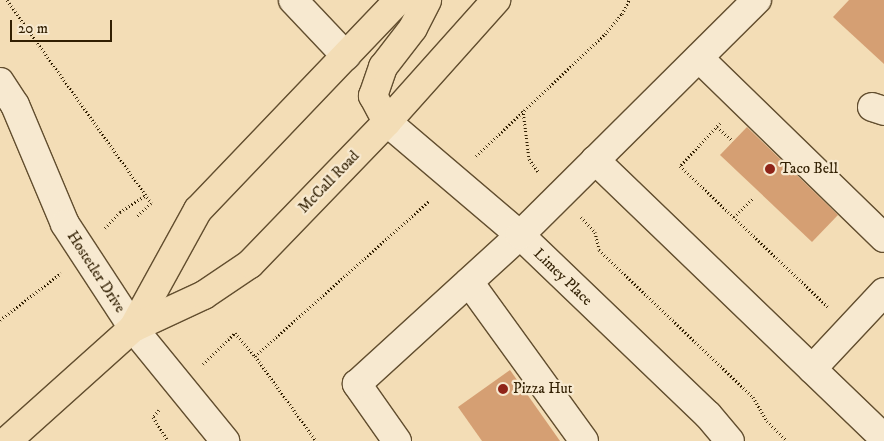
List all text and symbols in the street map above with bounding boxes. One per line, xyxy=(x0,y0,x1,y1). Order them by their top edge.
scale bar xyxy=(12,10,115,42)
text: 20 m xyxy=(18,19,48,38)
street label: McCall Road xyxy=(295,147,363,217)
place label: Taco Bell xyxy=(780,160,838,178)
marker: Taco Bell xyxy=(764,163,776,175)
street label: Hostetler Drive xyxy=(63,228,129,316)
street label: Limey Place xyxy=(530,245,596,309)
place label: Pizza Hut xyxy=(513,380,573,398)
marker: Pizza Hut xyxy=(497,383,509,395)

